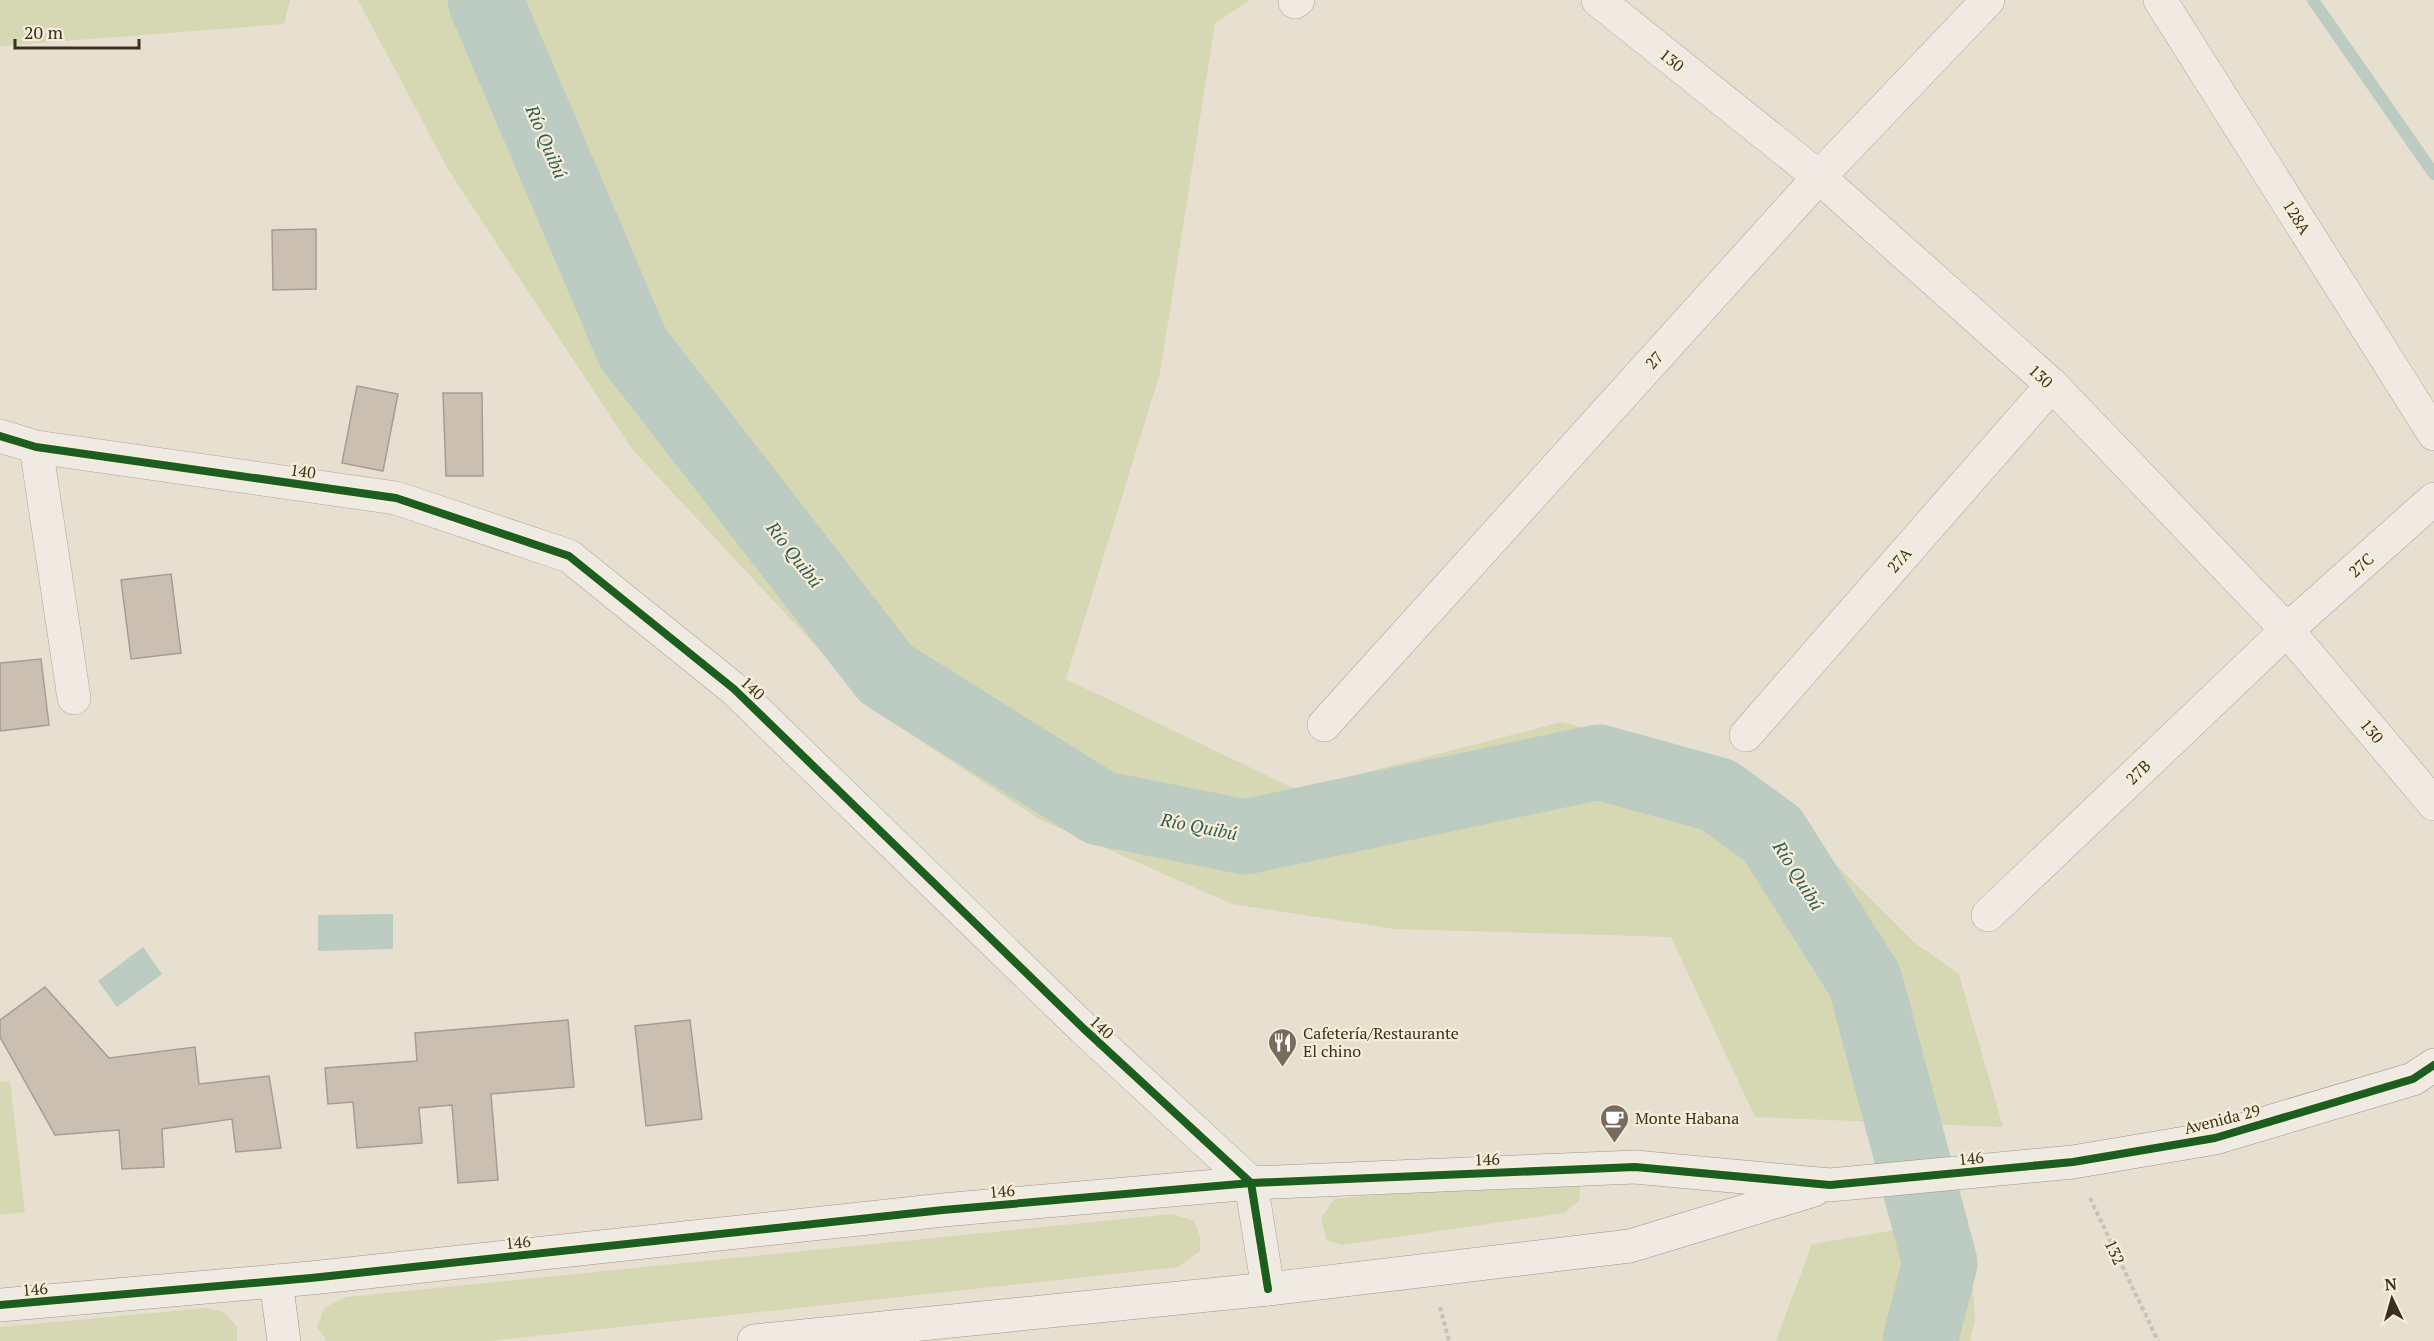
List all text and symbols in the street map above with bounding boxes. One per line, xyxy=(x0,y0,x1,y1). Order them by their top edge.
scale bar xyxy=(15,12,140,50)
text: 20 m xyxy=(24,20,64,44)
street label: 130 xyxy=(1655,43,1689,77)
water label: Río Quibú xyxy=(520,100,573,182)
street label: 128A xyxy=(2278,196,2316,238)
street label: 27 xyxy=(1640,346,1668,374)
street label: 130 xyxy=(2024,359,2058,393)
street label: 140 xyxy=(289,458,317,484)
water label: Río Quibú xyxy=(761,516,828,592)
street label: 27A xyxy=(1882,543,1916,577)
street label: 27C xyxy=(2344,548,2378,582)
street label: 140 xyxy=(736,671,770,705)
street label: 130 xyxy=(2355,714,2389,748)
street label: 27B xyxy=(2121,755,2155,789)
water label: Río Quibú xyxy=(1158,807,1240,845)
water label: Río Quibú xyxy=(1768,835,1830,915)
street label: 140 xyxy=(1085,1010,1119,1044)
place label: Cafetería/Restaurante El chino xyxy=(1303,1022,1459,1062)
restaurant icon: Cafetería/Restaurante El chino xyxy=(1266,1026,1298,1068)
street label: Avenida 29 xyxy=(2182,1099,2262,1139)
cafe icon: Monte Habana xyxy=(1598,1102,1630,1144)
place label: Monte Habana xyxy=(1635,1107,1739,1129)
street label: 146 xyxy=(1957,1146,1985,1170)
street label: 146 xyxy=(1474,1148,1501,1170)
street label: 146 xyxy=(988,1179,1016,1203)
street label: 146 xyxy=(504,1230,532,1254)
street label: 132 xyxy=(2100,1236,2130,1268)
north arrow xyxy=(2362,1269,2422,1329)
text: N xyxy=(2384,1273,2398,1296)
street label: 146 xyxy=(21,1277,49,1301)

